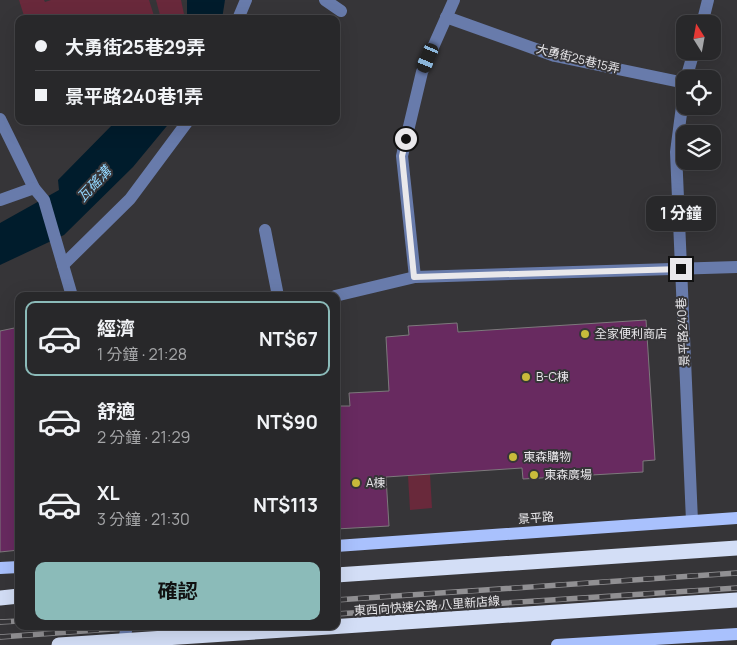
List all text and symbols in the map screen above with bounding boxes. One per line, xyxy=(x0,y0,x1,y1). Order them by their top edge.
north arrow xyxy=(676,15,721,60)
map controls xyxy=(676,15,721,170)
text: 大勇街25巷29弄 xyxy=(65,34,206,60)
street label: 大勇街25巷15弄 xyxy=(535,40,622,77)
car xyxy=(415,41,440,75)
button: locate xyxy=(676,70,721,115)
text: 景平路240巷1弄 xyxy=(65,83,203,109)
button: layers xyxy=(676,125,721,170)
route start xyxy=(395,128,417,150)
water label: 瓦磘溝 xyxy=(72,160,116,205)
callout: 1 分鐘 xyxy=(646,196,716,232)
text: 1 分鐘 xyxy=(660,202,702,224)
route end xyxy=(670,258,692,280)
street label: 景平路240巷 xyxy=(672,297,693,367)
text: 經濟 xyxy=(97,315,135,341)
icon: car xyxy=(37,316,82,361)
place label: 全家便利商店 xyxy=(595,325,667,342)
text: NT$67 xyxy=(259,326,318,352)
marker: 全家便利商店 xyxy=(579,328,591,340)
text: 1 分鐘 · 21:28 xyxy=(97,343,187,365)
place label: B-C棟 xyxy=(536,368,569,385)
marker: B-C棟 xyxy=(520,371,532,383)
text: 舒適 xyxy=(97,398,135,424)
icon: car xyxy=(37,399,82,444)
text: NT$90 xyxy=(257,409,318,435)
text: 2 分鐘 · 21:29 xyxy=(97,426,191,448)
place label: 東森購物 xyxy=(523,448,571,465)
marker: 東森購物 xyxy=(507,451,519,463)
place label: 東森廣場 xyxy=(544,466,592,483)
marker: 東森廣場 xyxy=(528,469,540,481)
place label: A棟 xyxy=(366,474,386,491)
marker: A棟 xyxy=(350,477,362,489)
text: XL xyxy=(97,480,120,506)
icon: car xyxy=(37,482,82,527)
text: NT$113 xyxy=(253,492,318,518)
text: 3 分鐘 · 21:30 xyxy=(97,508,190,530)
street label: 景平路 xyxy=(517,508,555,527)
button: 確認 xyxy=(35,562,320,620)
street label: 東西向快速公路 八里新店線 xyxy=(353,592,501,619)

